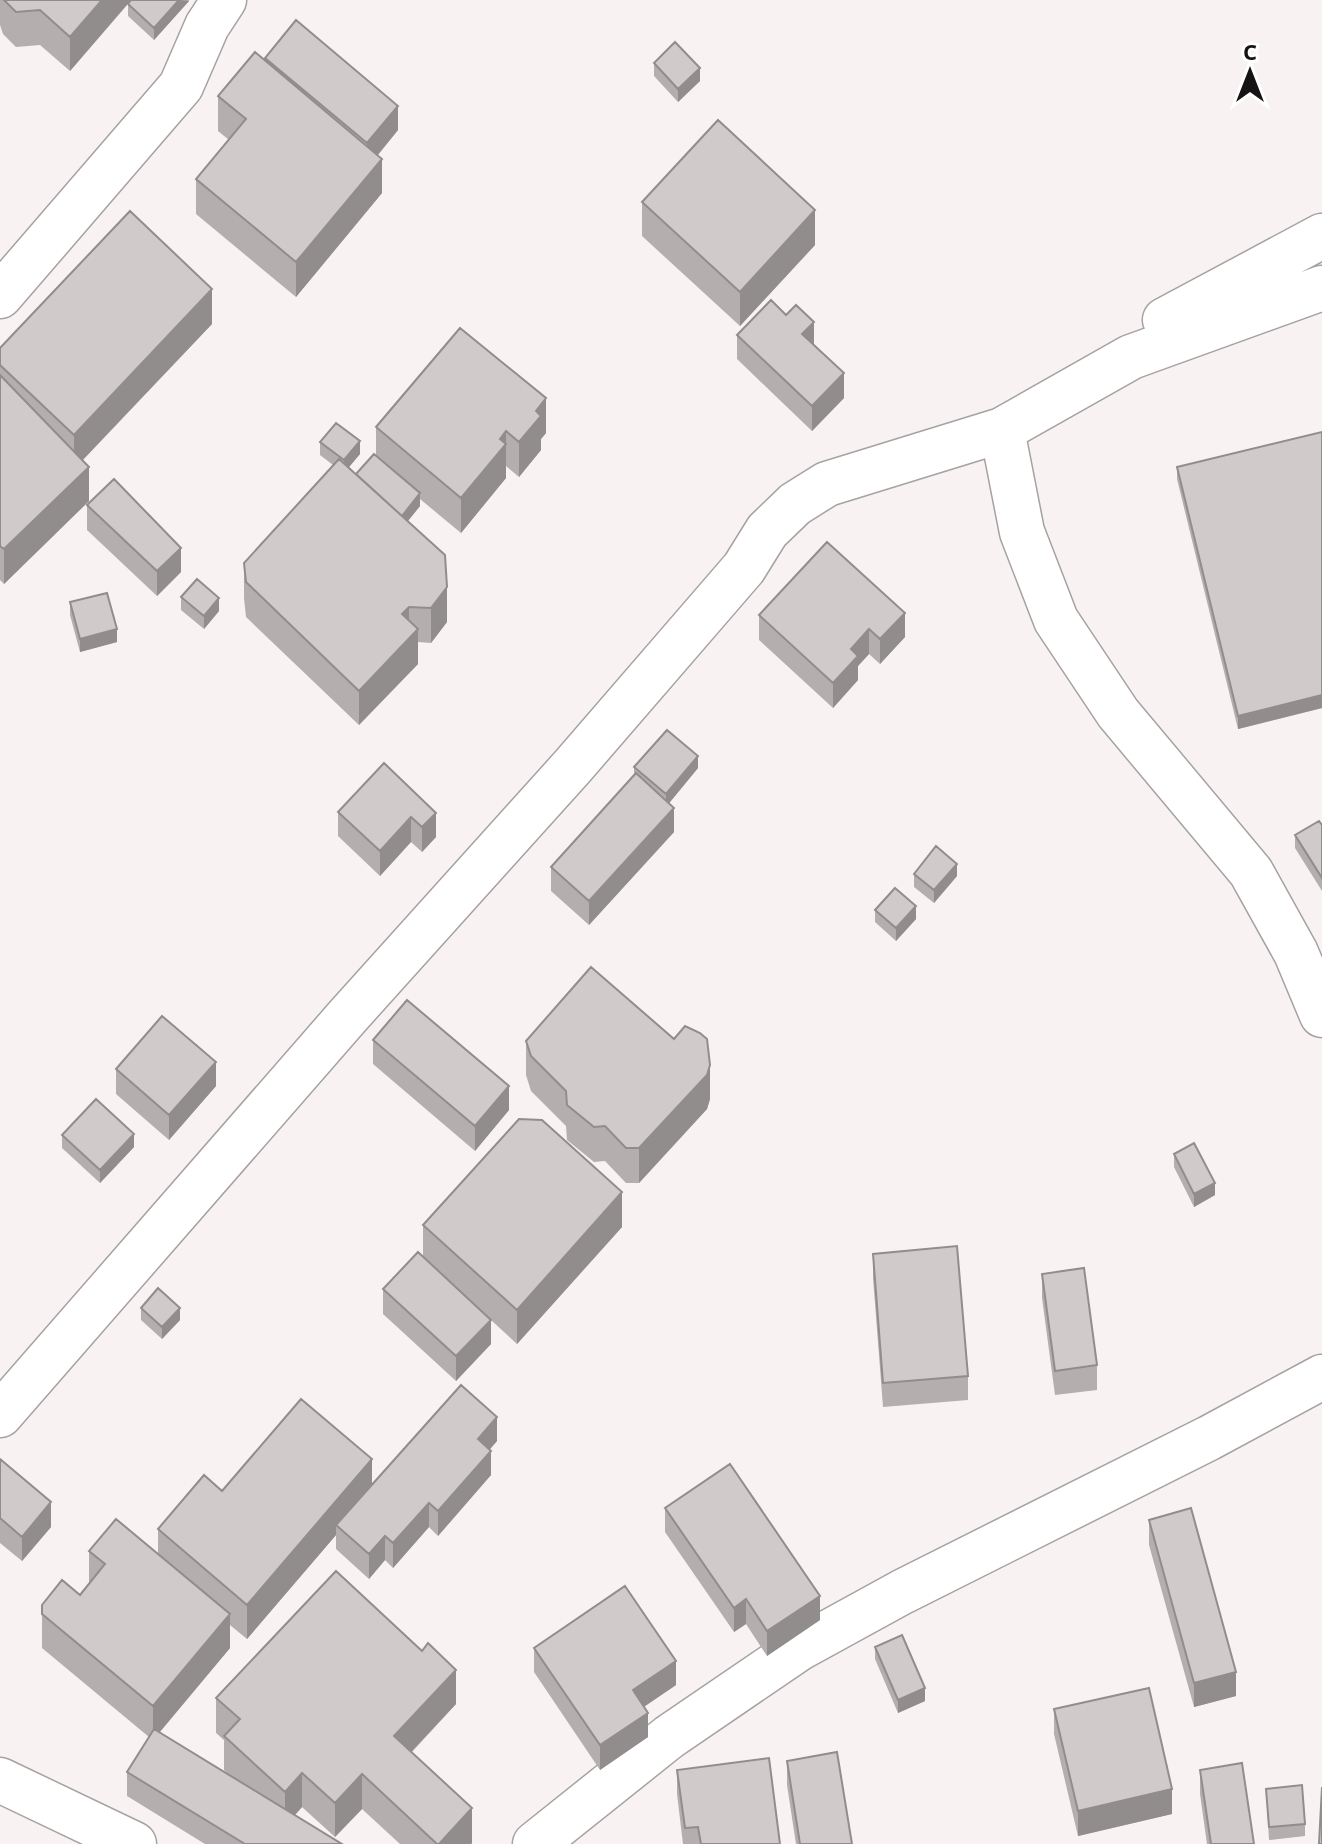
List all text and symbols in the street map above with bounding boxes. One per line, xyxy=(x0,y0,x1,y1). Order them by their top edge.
north arrow xyxy=(1210,32,1290,112)
text: С xyxy=(1243,36,1257,66)

